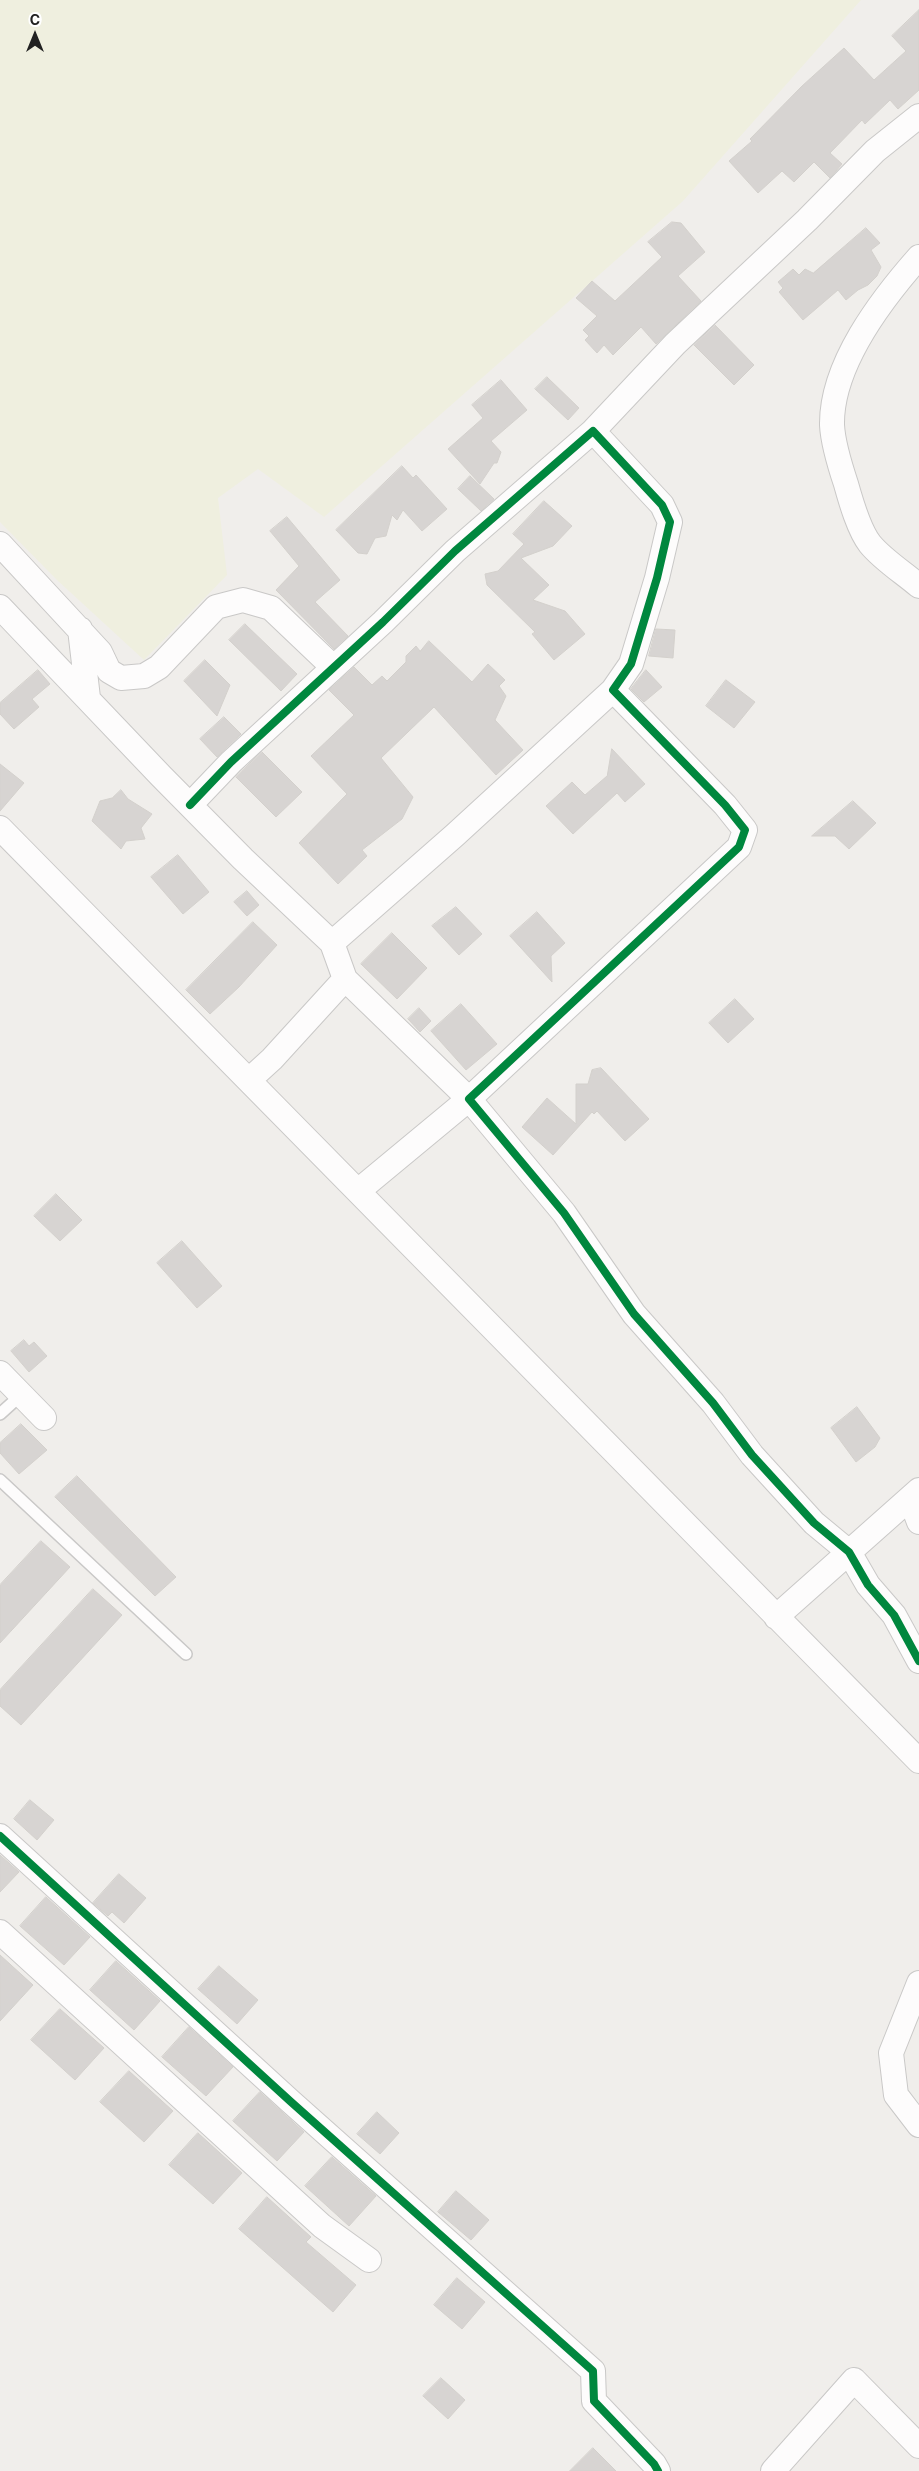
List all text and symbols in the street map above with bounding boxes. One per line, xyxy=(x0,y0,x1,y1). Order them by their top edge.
north arrow xyxy=(10,10,60,60)
text: С xyxy=(30,11,40,28)

